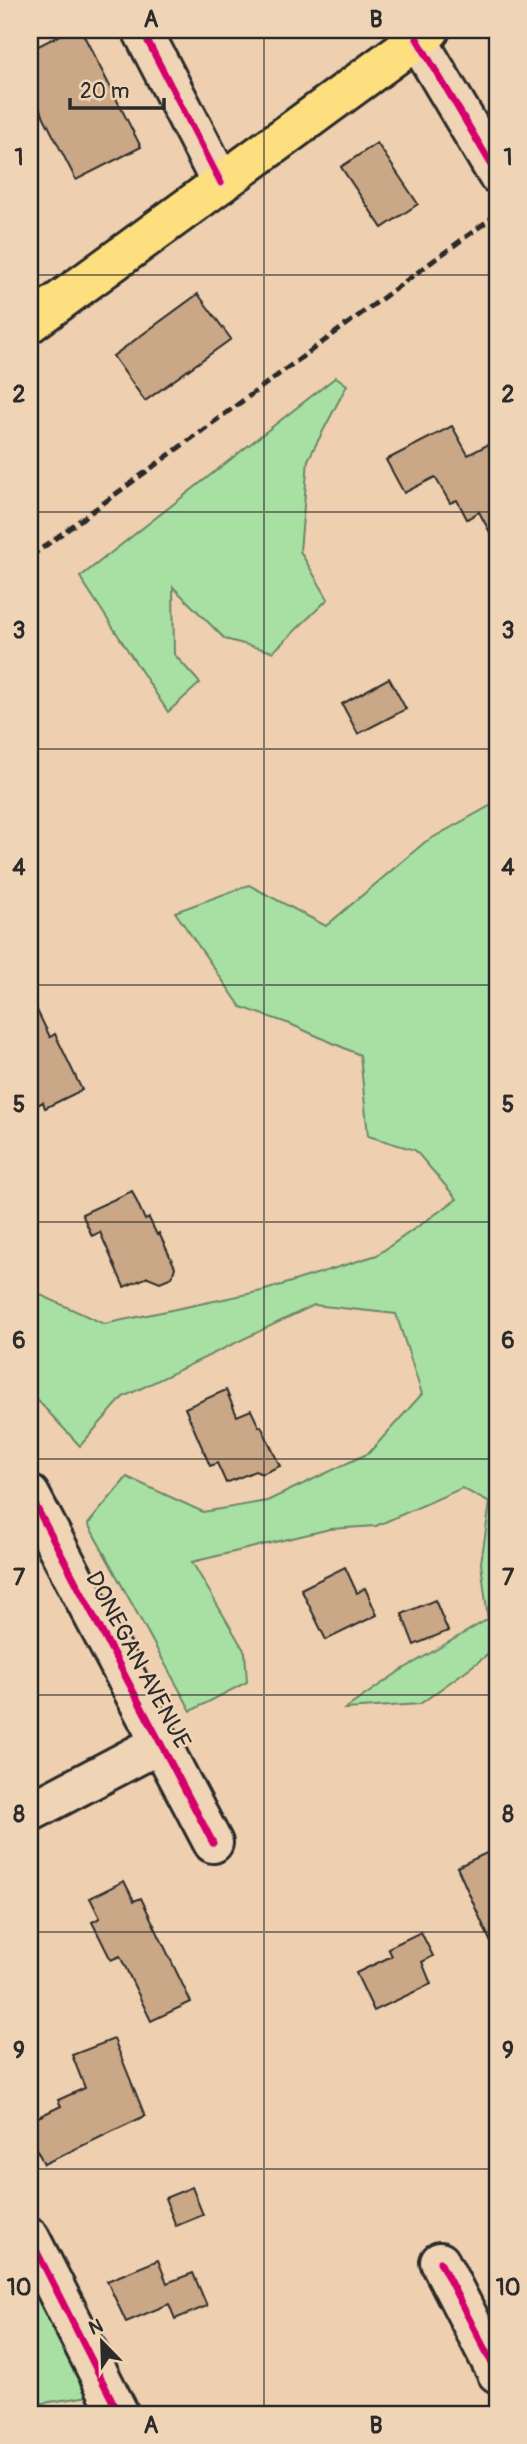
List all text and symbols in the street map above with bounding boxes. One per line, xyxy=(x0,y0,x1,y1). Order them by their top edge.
text: A xyxy=(144,5,159,34)
text: B xyxy=(369,5,383,34)
scale bar xyxy=(70,66,164,110)
text: 20 m xyxy=(80,78,129,105)
text: 1 xyxy=(15,143,24,172)
text: 1 xyxy=(504,143,513,172)
text: 2 xyxy=(13,380,26,409)
text: 2 xyxy=(502,380,515,409)
text: 3 xyxy=(13,616,25,645)
text: 3 xyxy=(502,616,514,645)
text: 4 xyxy=(12,853,26,882)
text: 4 xyxy=(501,853,515,882)
text: 5 xyxy=(13,1090,25,1119)
text: 5 xyxy=(502,1090,514,1119)
text: 6 xyxy=(12,1326,26,1355)
text: 6 xyxy=(501,1326,515,1355)
text: 7 xyxy=(13,1563,26,1592)
text: 7 xyxy=(502,1563,515,1592)
street label: DONEGAN AVENUE xyxy=(79,1567,197,1753)
text: 8 xyxy=(13,1800,25,1829)
text: 8 xyxy=(502,1800,514,1829)
text: 9 xyxy=(13,2036,25,2065)
text: 9 xyxy=(502,2036,514,2065)
text: 10 xyxy=(7,2273,31,2302)
text: 10 xyxy=(496,2273,520,2302)
north arrow xyxy=(66,2308,136,2378)
text: N xyxy=(85,2314,106,2341)
text: A xyxy=(144,2411,159,2440)
text: B xyxy=(369,2411,383,2440)

